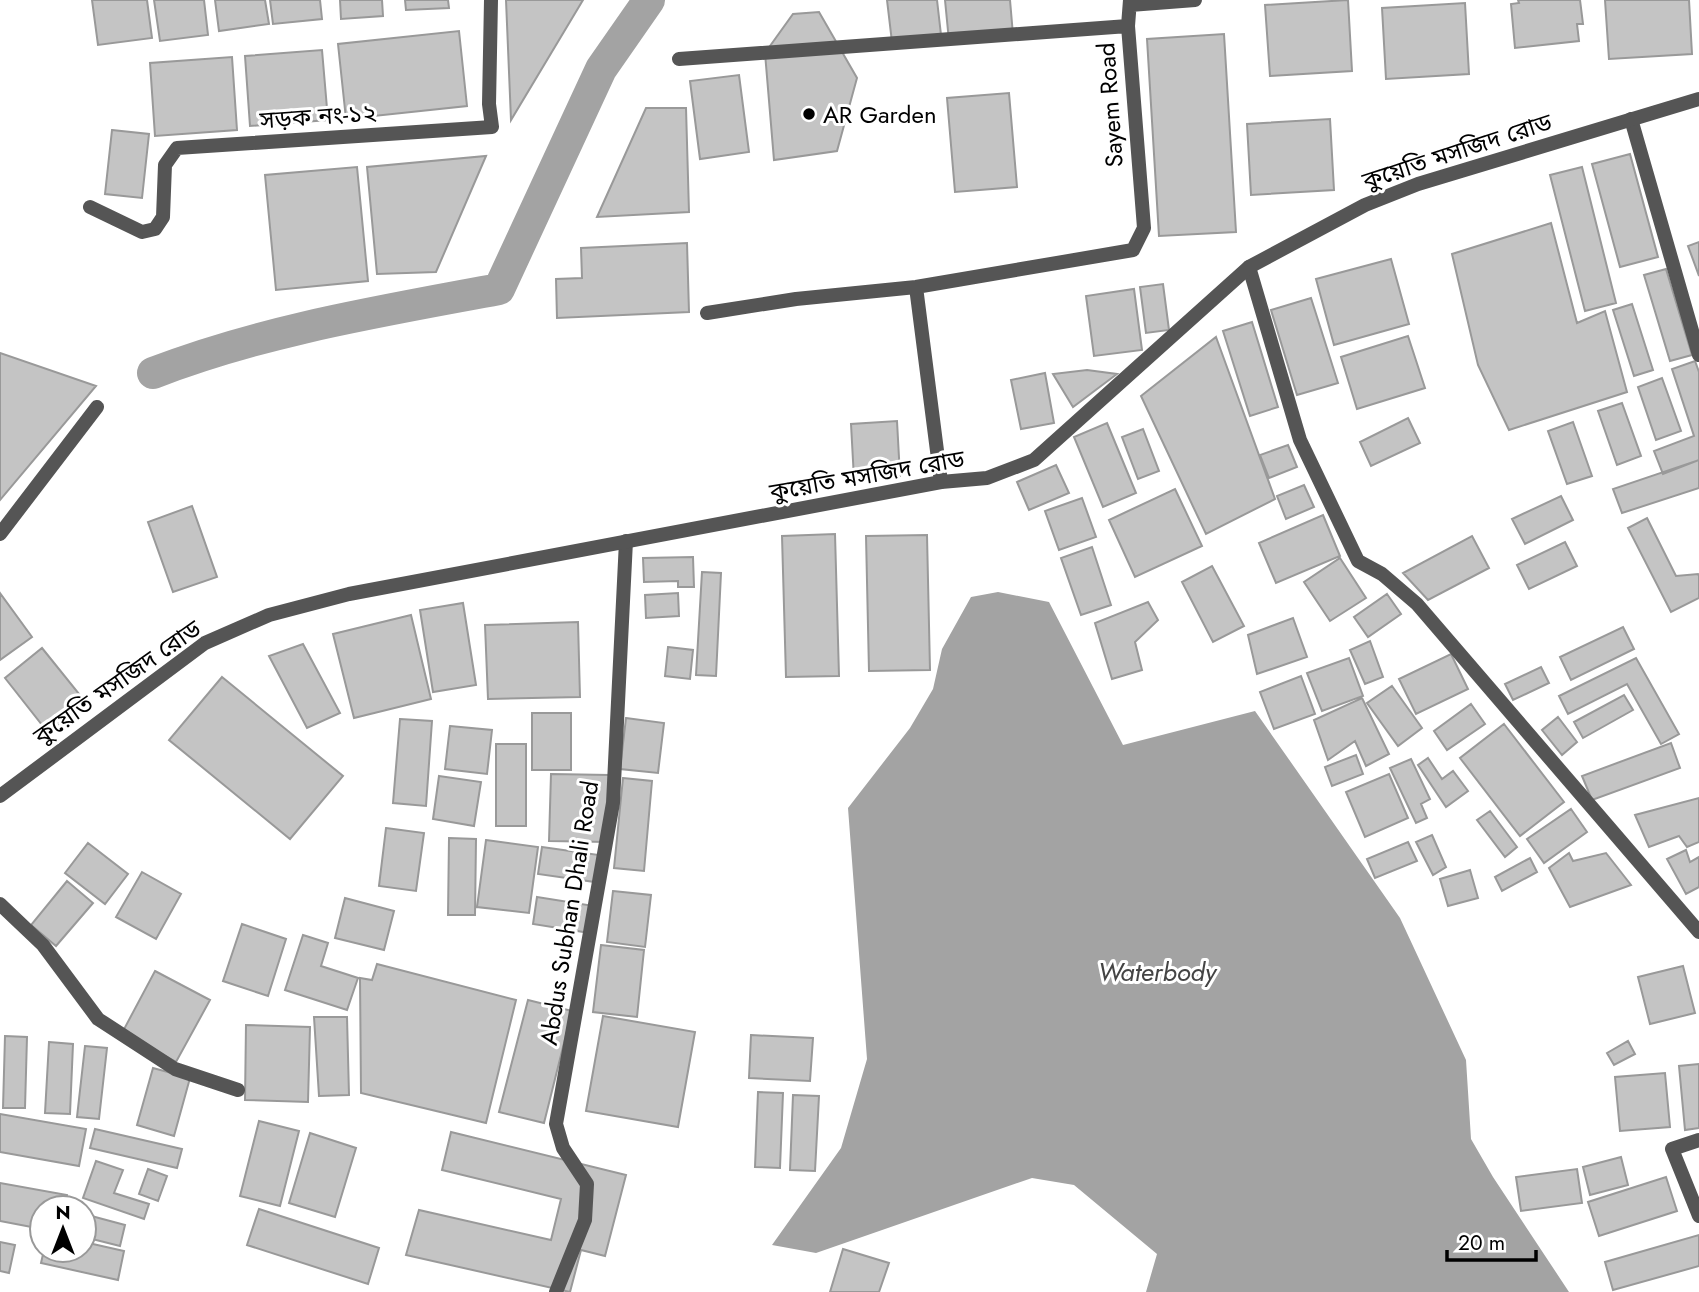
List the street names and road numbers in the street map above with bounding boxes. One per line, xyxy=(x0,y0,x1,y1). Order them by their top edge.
street label: Sayem Road xyxy=(1088,42,1132,168)
street label: সড়ক নং-১২ xyxy=(257,94,378,138)
street label: কুয়েতি মসজিদ রোড xyxy=(1357,104,1557,198)
street label: কুয়েতি মসজিদ রোড xyxy=(766,440,968,510)
street label: কুয়েতি মসজিদ রোড xyxy=(25,611,209,753)
street label: Abdus Subhan Dhali Road xyxy=(531,778,607,1048)

